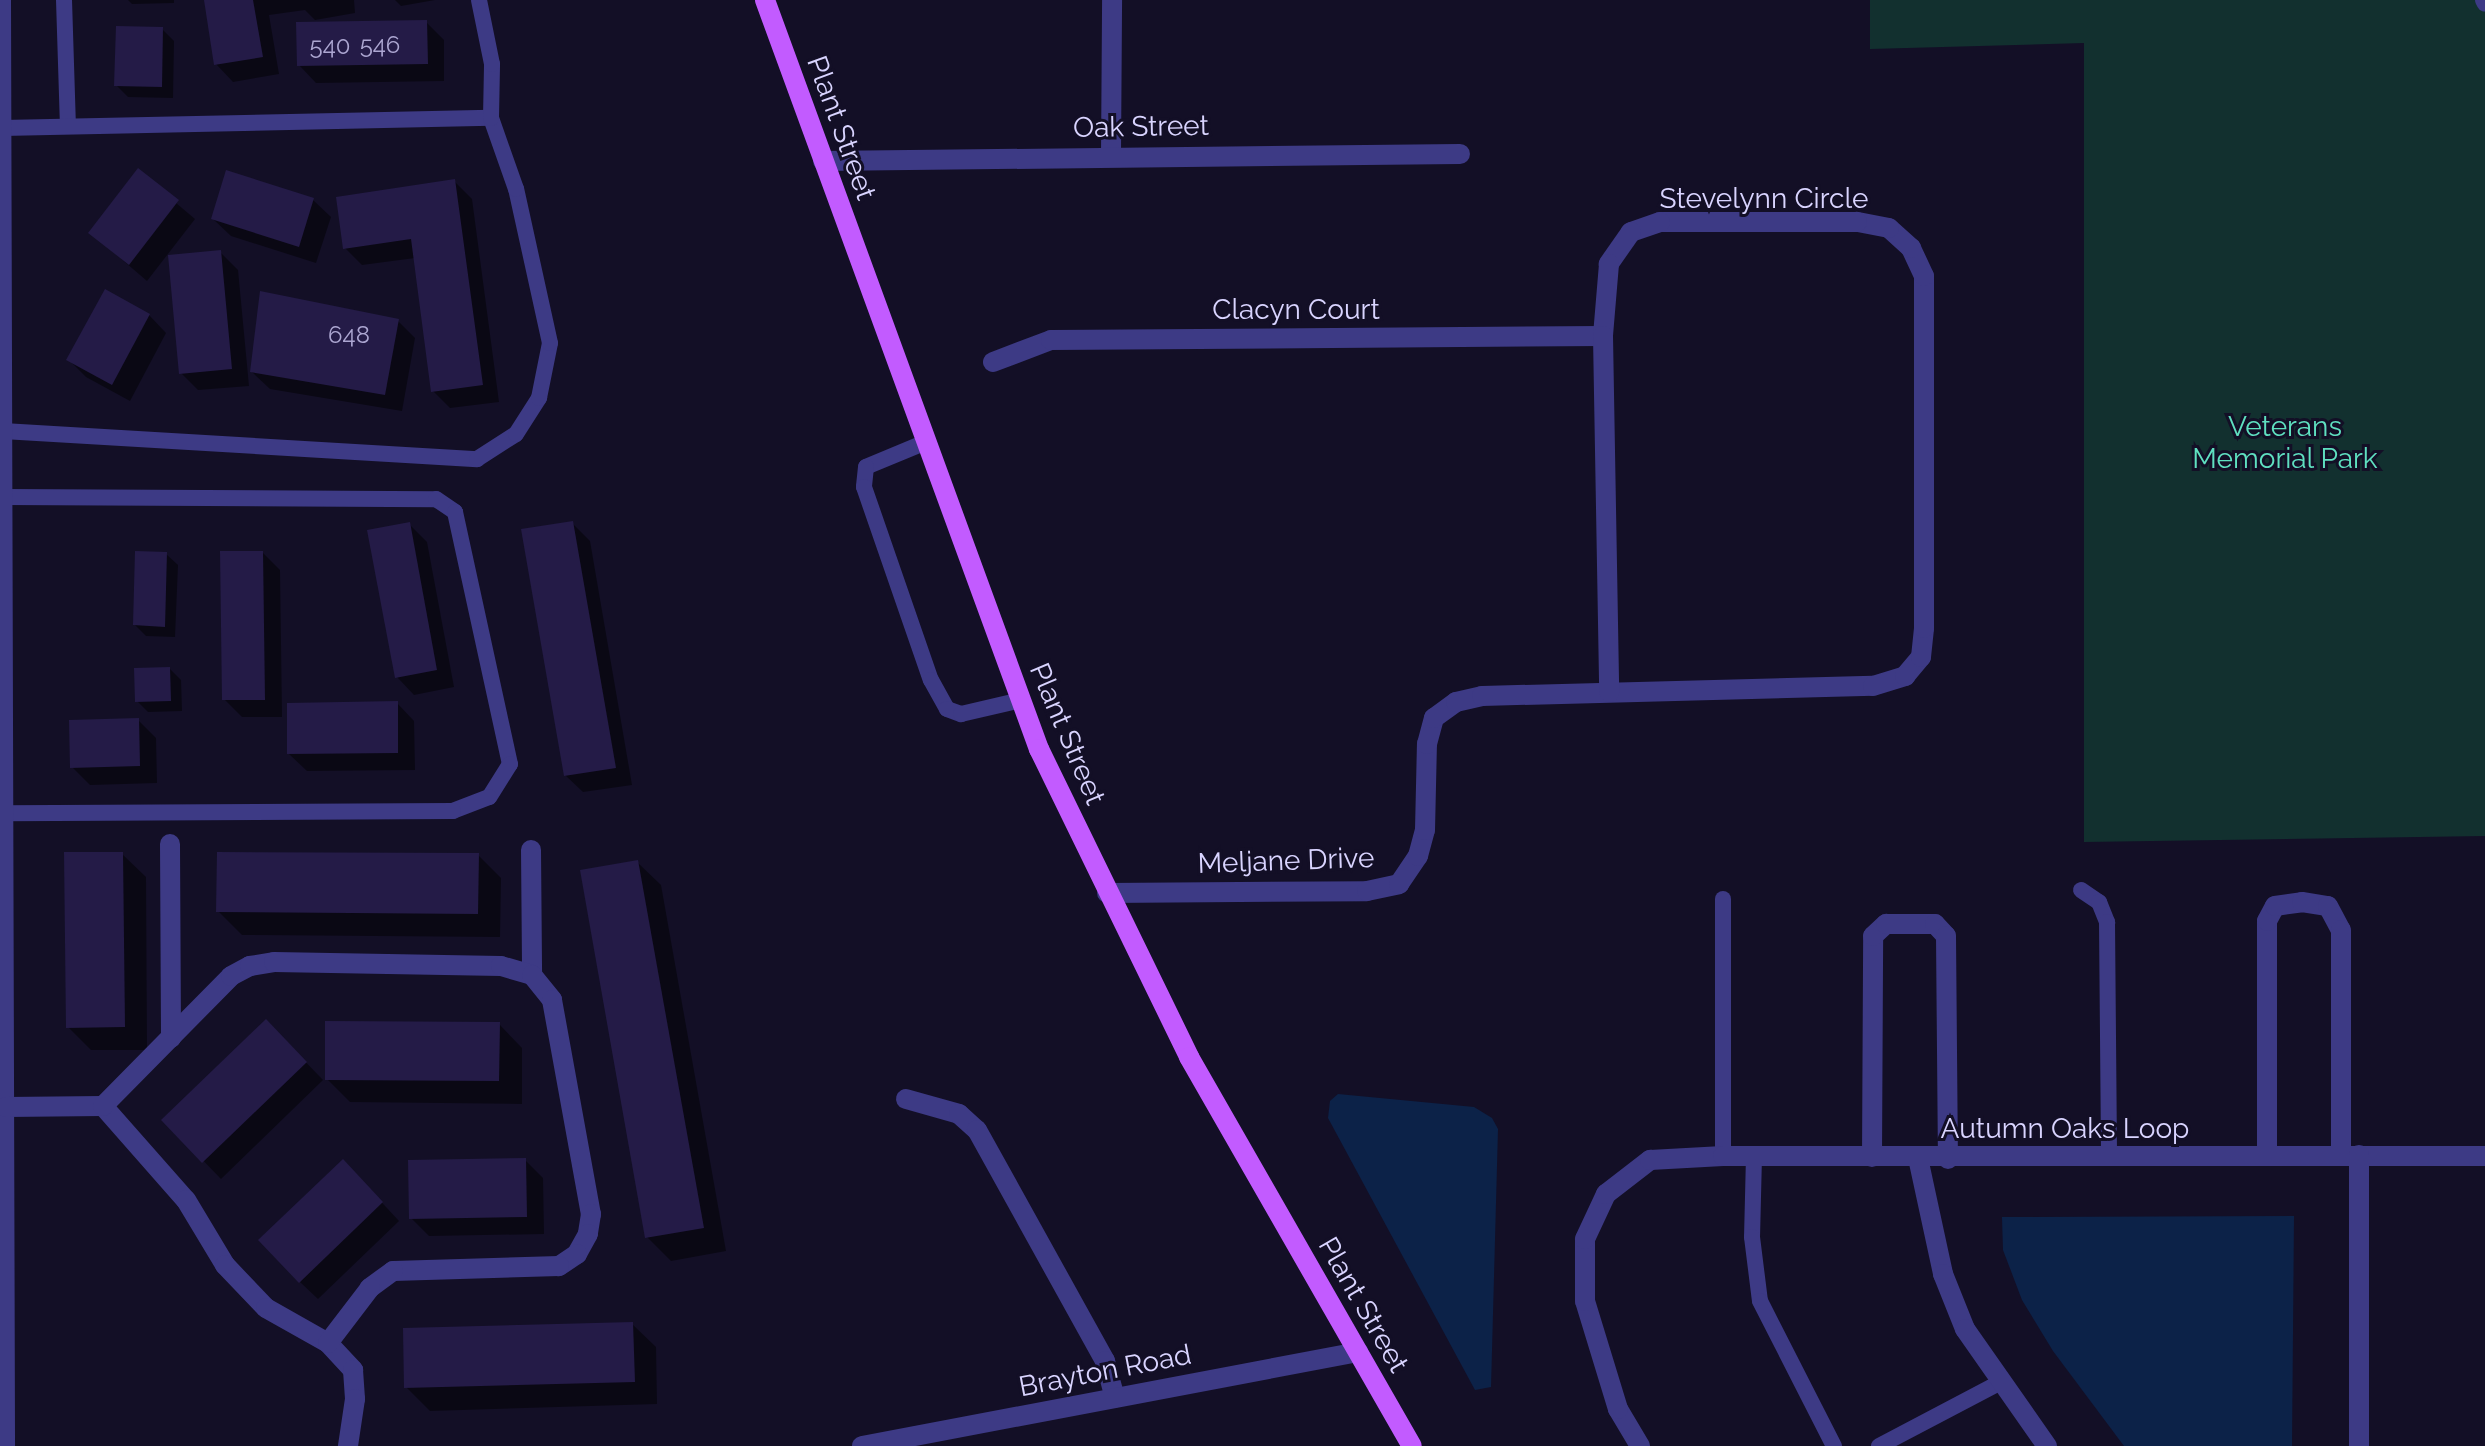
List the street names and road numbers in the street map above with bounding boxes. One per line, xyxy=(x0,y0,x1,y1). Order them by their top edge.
street label: Plant Street xyxy=(799,51,883,205)
street label: Oak Street xyxy=(1073,109,1209,145)
street label: Stevelynn Circle xyxy=(1659,182,1869,216)
street label: Clacyn Court xyxy=(1212,293,1380,327)
street label: Plant Street xyxy=(1022,658,1112,810)
street label: Meljane Drive xyxy=(1197,841,1375,881)
street label: Autumn Oaks Loop xyxy=(1941,1112,2189,1146)
street label: Plant Street xyxy=(1311,1231,1415,1379)
street label: Brayton Road xyxy=(1016,1338,1194,1404)

